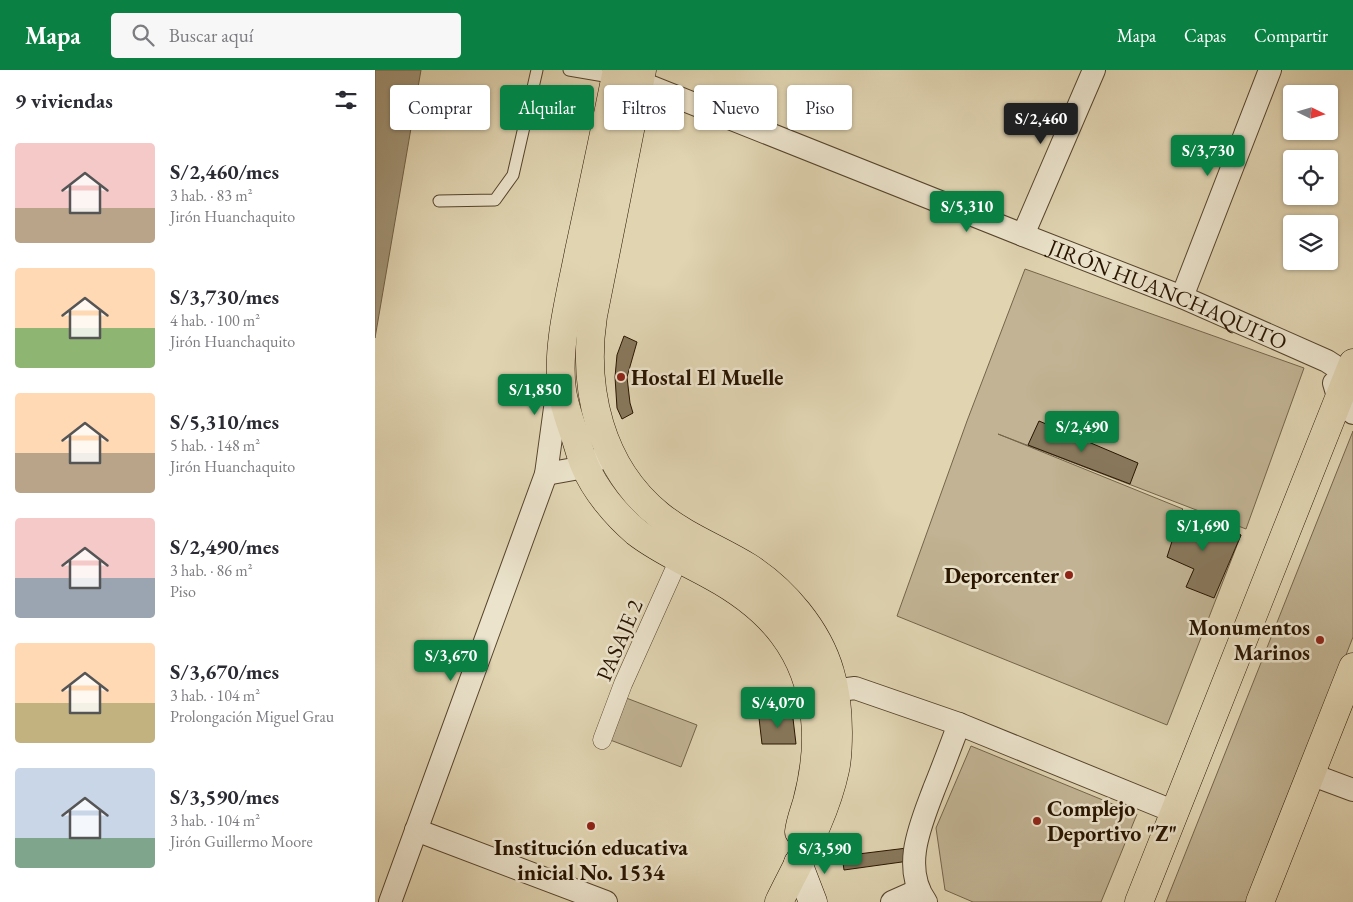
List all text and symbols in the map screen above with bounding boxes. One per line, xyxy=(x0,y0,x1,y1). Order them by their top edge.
search box xyxy=(111,13,461,58)
text: Mapa xyxy=(25,20,81,51)
icon: search xyxy=(129,21,157,49)
text: Buscar aquí xyxy=(169,23,253,48)
text: Mapa xyxy=(1117,24,1156,47)
text: Capas xyxy=(1184,24,1226,47)
text: Compartir xyxy=(1254,24,1328,47)
chip: Comprar xyxy=(390,85,490,130)
chip: Alquilar xyxy=(500,85,594,130)
chip: Filtros xyxy=(604,85,684,130)
chip: Nuevo xyxy=(694,85,777,130)
chip: Piso xyxy=(787,85,852,130)
north arrow xyxy=(1283,85,1337,140)
map controls xyxy=(1283,85,1338,270)
icon: filters xyxy=(332,86,360,114)
text: 9 viviendas xyxy=(15,87,113,114)
pin: S/2,460 xyxy=(995,102,1087,145)
text: S/2,460 xyxy=(1015,108,1067,129)
pin: S/3,730 xyxy=(1162,134,1254,177)
text: S/3,730 xyxy=(1182,140,1234,161)
button: locate xyxy=(1283,150,1338,205)
text: S/2,460/mes xyxy=(170,158,279,185)
icon: home xyxy=(55,163,115,223)
text: 3 hab. · 83 m² xyxy=(170,185,252,206)
pin: S/5,310 xyxy=(921,190,1013,233)
text: S/5,310 xyxy=(941,196,993,217)
text: Jirón Huanchaquito xyxy=(170,206,295,227)
button: layers xyxy=(1283,215,1338,270)
street label: JIRÓN HUANCHAQUITO xyxy=(1042,232,1292,357)
text: S/3,730/mes xyxy=(170,283,279,310)
icon: home xyxy=(55,288,115,348)
text: 4 hab. · 100 m² xyxy=(170,310,260,331)
text: Jirón Huanchaquito xyxy=(170,331,295,352)
place label: Hostal El Muelle xyxy=(631,363,783,392)
marker: Hostal El Muelle xyxy=(615,371,627,383)
pin: S/1,850 xyxy=(489,374,581,416)
text: S/1,850 xyxy=(509,379,561,400)
text: S/5,310/mes xyxy=(170,408,279,435)
pin: S/2,490 xyxy=(1036,410,1128,453)
icon: home xyxy=(55,413,115,473)
text: S/2,490 xyxy=(1056,416,1108,437)
text: 5 hab. · 148 m² xyxy=(170,435,260,456)
text: Jirón Huanchaquito xyxy=(170,456,295,477)
pin: S/1,690 xyxy=(1157,510,1249,552)
text: S/1,690 xyxy=(1177,515,1229,536)
text: S/2,490/mes xyxy=(170,533,279,560)
icon: home xyxy=(55,538,115,598)
text: 3 hab. · 86 m² xyxy=(170,560,252,581)
place label: Deporcenter xyxy=(944,561,1060,590)
marker: Deporcenter xyxy=(1063,569,1075,581)
text: Piso xyxy=(170,581,196,602)
street label: PASAJE 2 xyxy=(589,595,650,685)
place label: Monumentos Marinos xyxy=(1188,613,1310,667)
marker: Monumentos Marinos xyxy=(1314,634,1326,646)
pin: S/3,670 xyxy=(405,640,497,682)
text: S/3,670 xyxy=(425,645,477,666)
text: S/3,670/mes xyxy=(170,658,279,685)
icon: home xyxy=(55,663,115,723)
text: 3 hab. · 104 m² xyxy=(170,685,260,706)
pin: S/4,070 xyxy=(732,686,824,729)
text: S/4,070 xyxy=(752,692,804,713)
text: Prolongación Miguel Grau xyxy=(170,706,334,727)
text: S/3,590/mes xyxy=(170,783,279,810)
icon: home xyxy=(55,788,115,848)
place label: Complejo Deportivo "Z" xyxy=(1047,794,1177,848)
text: 3 hab. · 104 m² xyxy=(170,810,260,831)
marker: Complejo Deportivo "Z" xyxy=(1031,815,1043,827)
marker: Institución educativa inicial No. 1534 xyxy=(585,820,597,832)
text: Jirón Guillermo Moore xyxy=(170,831,313,852)
pin: S/3,590 xyxy=(779,832,871,875)
place label: Institución educativa inicial No. 1534 xyxy=(494,833,688,887)
text: S/3,590 xyxy=(799,838,851,859)

